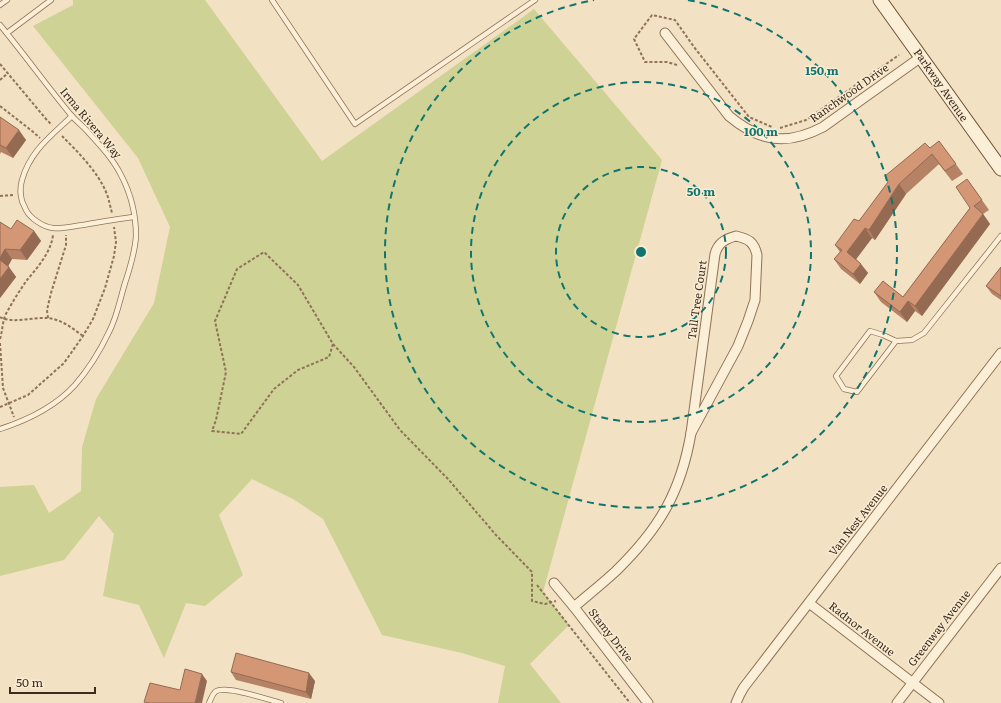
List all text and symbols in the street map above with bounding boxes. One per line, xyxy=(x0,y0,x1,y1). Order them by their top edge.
street label: Parkway Avenue xyxy=(911,45,973,124)
street label: Ranchwood Drive xyxy=(806,59,891,125)
text: 150 m xyxy=(805,61,839,79)
street label: Irma Rivera Way xyxy=(57,83,127,162)
text: 100 m xyxy=(744,122,778,140)
text: 50 m xyxy=(687,182,715,200)
centre of rings xyxy=(634,245,648,259)
street label: Tall Tree Court xyxy=(683,259,710,341)
street label: Van Nest Avenue xyxy=(824,480,890,559)
street label: Greenway Avenue xyxy=(903,585,973,669)
street label: Radnor Avenue xyxy=(826,597,899,659)
street label: Stamy Drive xyxy=(586,604,638,665)
scale bar xyxy=(10,669,95,695)
text: 50 m xyxy=(16,673,43,691)

